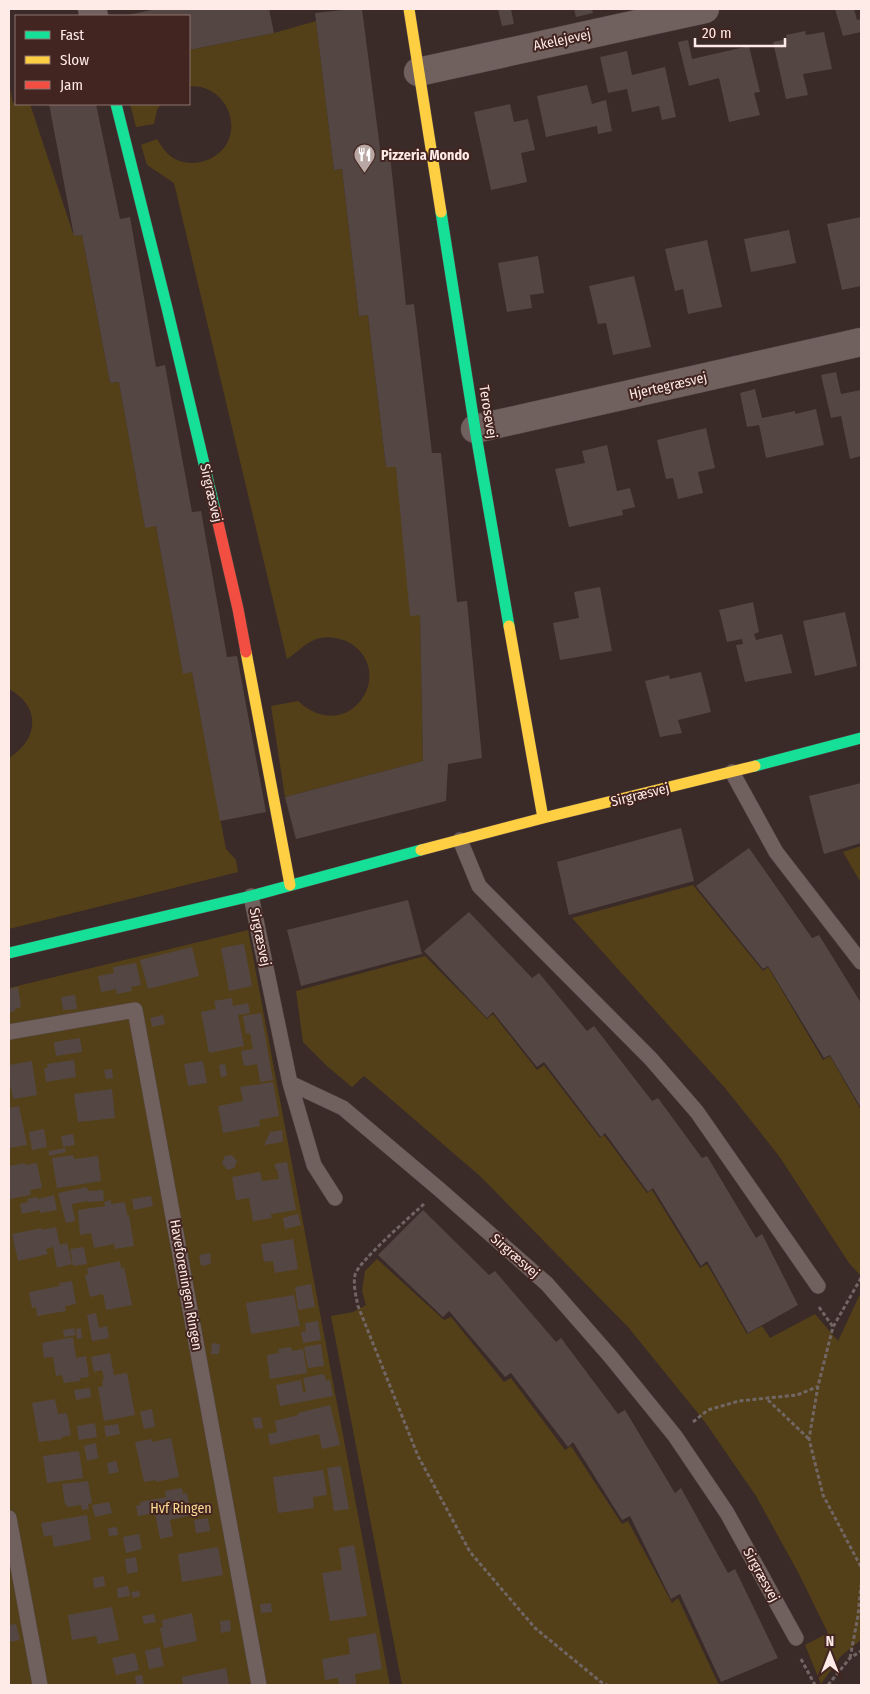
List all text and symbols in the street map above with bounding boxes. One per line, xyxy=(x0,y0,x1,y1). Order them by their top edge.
legend xyxy=(15,15,190,105)
scale bar xyxy=(695,15,785,47)
text: 20 m xyxy=(702,24,732,42)
text: Fast xyxy=(60,26,84,44)
street label: Akelejevej xyxy=(532,26,592,54)
text: Slow xyxy=(60,51,89,69)
text: Jam xyxy=(60,76,83,94)
restaurant icon: Pizzeria Mondo xyxy=(353,143,377,174)
place label: Pizzeria Mondo xyxy=(381,147,470,164)
street label: Hjertegræsvej xyxy=(627,369,709,403)
street label: Terosevej xyxy=(475,384,501,440)
street label: Sirgræsvej xyxy=(196,462,226,524)
street label: Sirgræsvej xyxy=(609,780,671,810)
street label: Sirgræsvej xyxy=(246,906,274,968)
street label: Haveforeningen Ringen xyxy=(166,1218,206,1352)
street label: Sirgræsvej xyxy=(487,1230,543,1282)
park label: Hvf Ringen xyxy=(150,1500,212,1517)
street label: Sirgræsvej xyxy=(739,1545,783,1605)
north arrow xyxy=(805,1629,855,1679)
text: N xyxy=(826,1633,834,1650)

